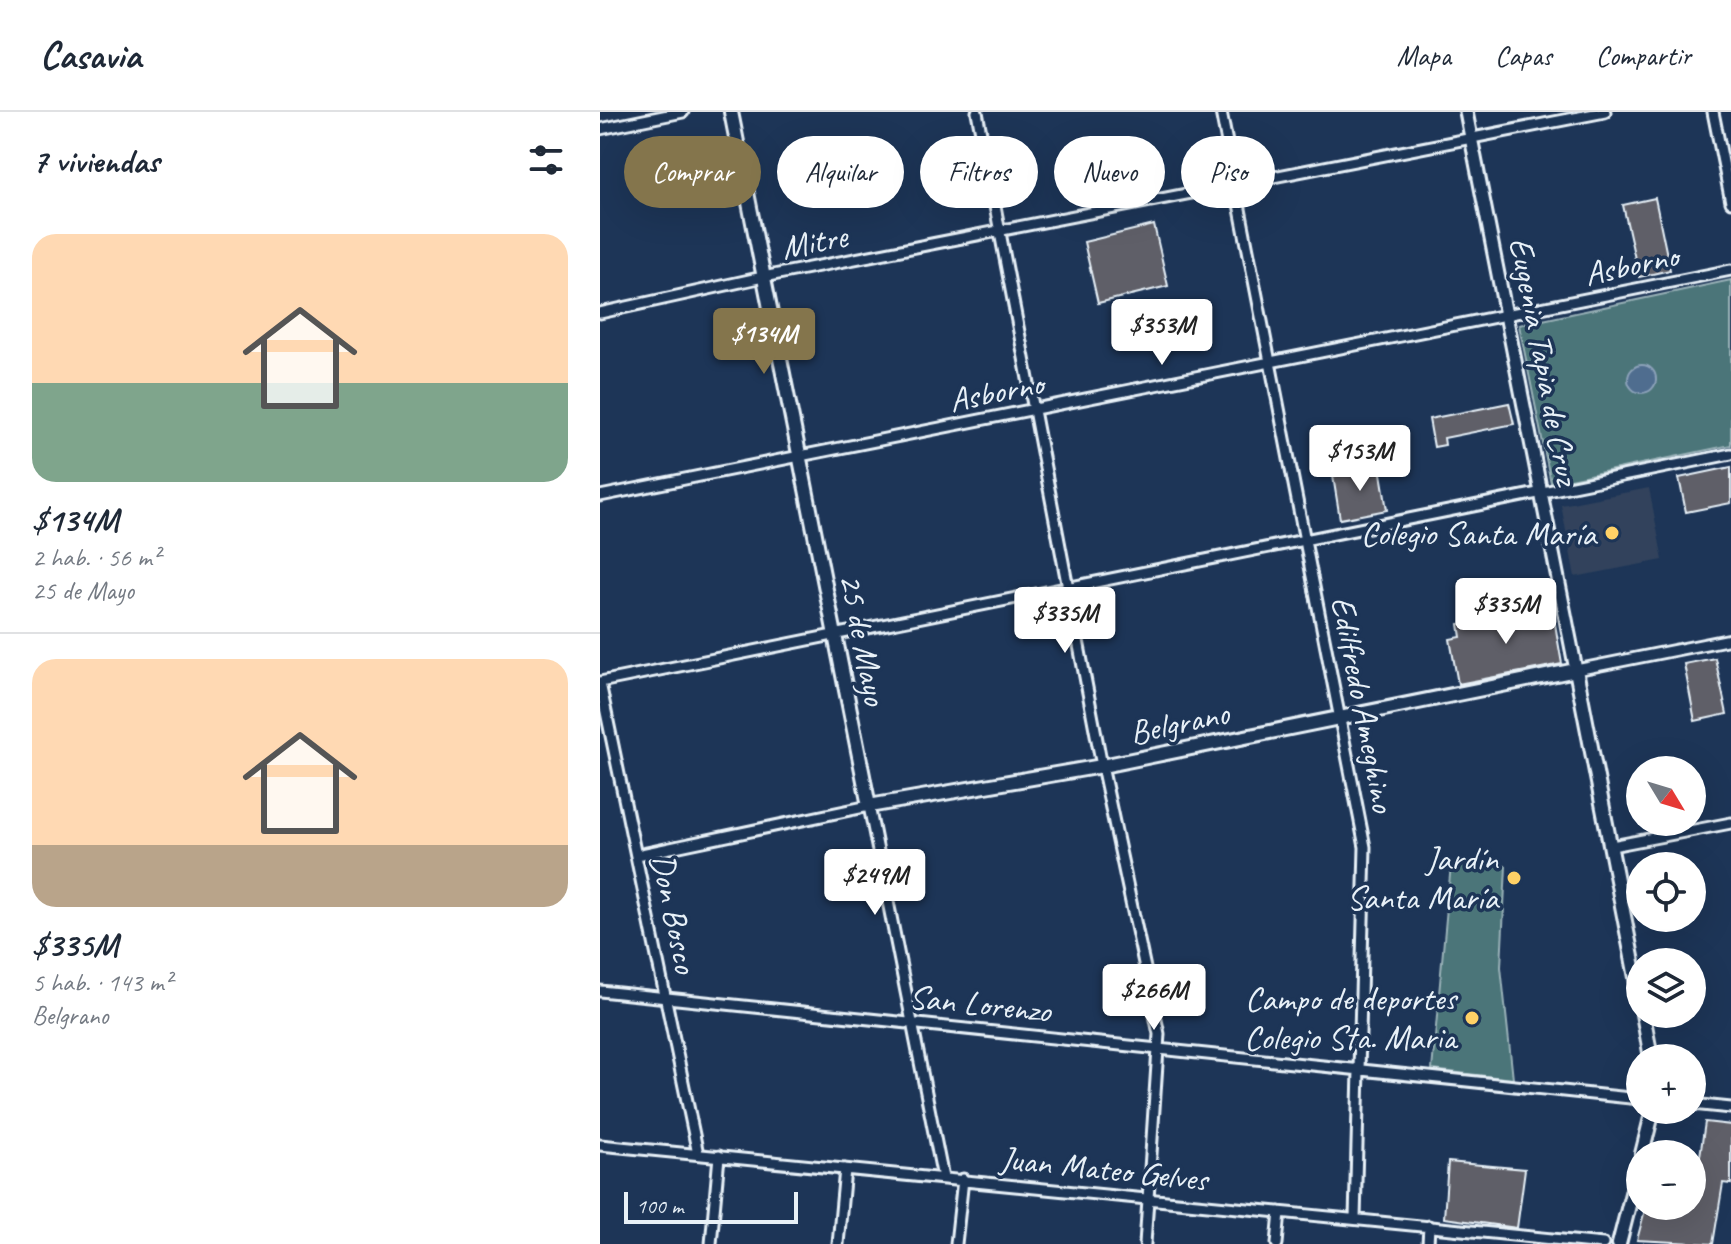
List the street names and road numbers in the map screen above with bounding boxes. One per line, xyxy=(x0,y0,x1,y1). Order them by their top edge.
street label: Mitre xyxy=(778,214,852,269)
street label: Asborno xyxy=(1580,233,1686,295)
street label: Eugenia Tapia de Cruz xyxy=(1499,234,1590,491)
street label: Asborno xyxy=(946,361,1051,422)
street label: 25 de Mayo xyxy=(830,570,898,711)
street label: Edilfredo Ameghino xyxy=(1322,593,1406,817)
street label: Belgrano xyxy=(1126,691,1234,754)
street label: Don Bosco xyxy=(641,849,709,979)
street label: San Lorenzo xyxy=(907,975,1055,1033)
street label: Juan Mateo Gelves xyxy=(996,1136,1212,1201)

